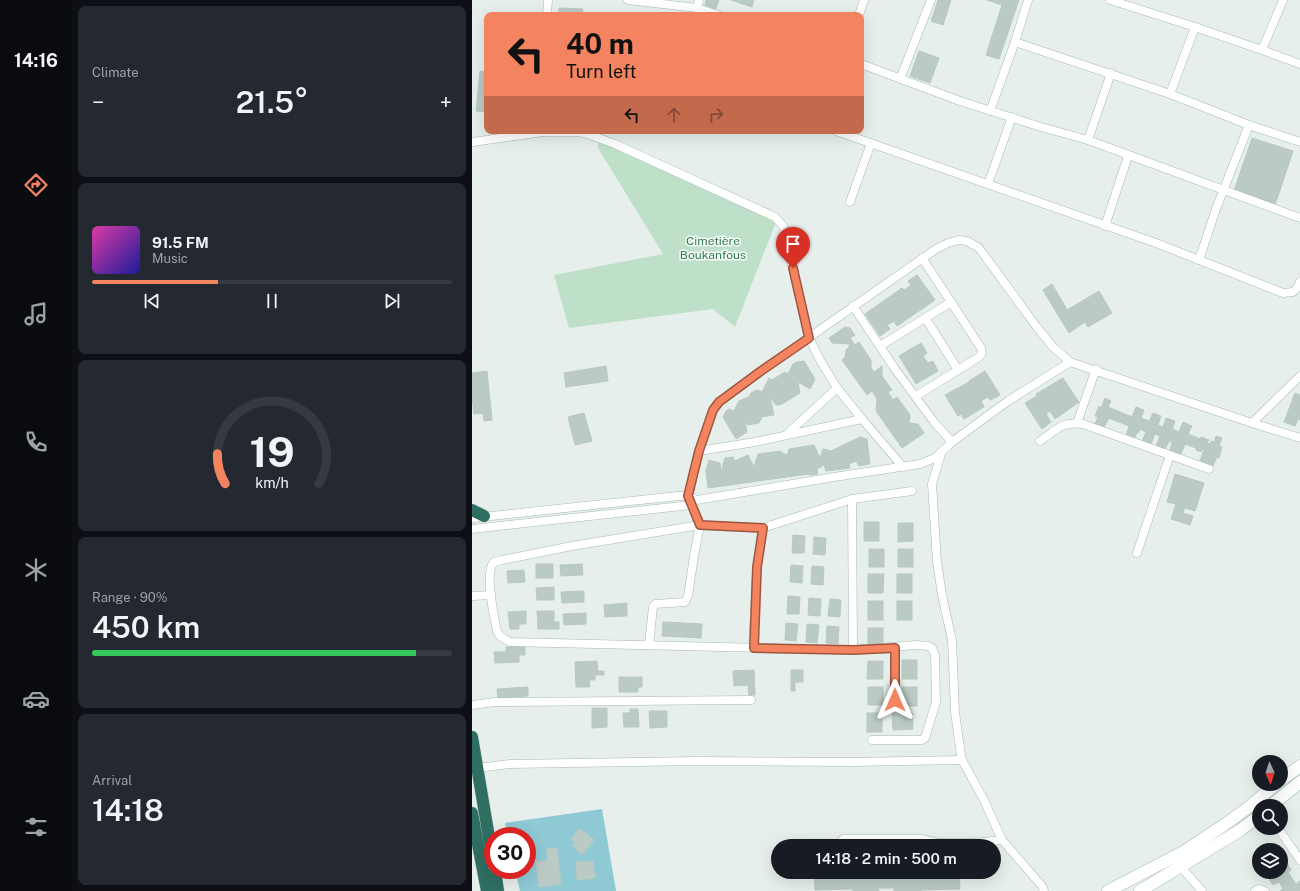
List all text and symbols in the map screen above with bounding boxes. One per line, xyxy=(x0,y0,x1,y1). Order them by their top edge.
text: 40 m xyxy=(566,27,634,60)
icon: left xyxy=(500,28,552,80)
text: 14:16 xyxy=(14,50,58,71)
text: Turn left xyxy=(566,61,636,82)
text: Climate xyxy=(92,65,139,80)
text: 21.5° xyxy=(236,84,308,120)
text: − xyxy=(92,89,104,115)
text: + xyxy=(440,89,452,115)
icon: left xyxy=(621,104,643,126)
icon: ahead xyxy=(663,104,685,126)
icon: right xyxy=(705,104,727,126)
icon: directions xyxy=(22,171,50,199)
pin xyxy=(776,227,810,268)
icon: arrive xyxy=(782,233,804,255)
text: 91.5 FM xyxy=(152,234,209,251)
park label: Cimetière Boukanfous xyxy=(680,234,746,262)
text: Music xyxy=(152,251,188,266)
icon: previous xyxy=(141,290,163,312)
icon: pause xyxy=(261,290,283,312)
icon: next xyxy=(381,290,403,312)
icon: music xyxy=(22,300,50,328)
text: 19 xyxy=(249,426,295,475)
icon: phone xyxy=(22,428,50,456)
text: km/h xyxy=(255,473,289,490)
icon: climate xyxy=(22,556,50,584)
text: Range · 90% xyxy=(92,590,167,605)
text: 450 km xyxy=(92,609,200,645)
position arrow xyxy=(874,679,916,721)
icon: car xyxy=(22,685,50,713)
north arrow xyxy=(1252,755,1288,791)
map controls xyxy=(1252,755,1288,879)
text: Arrival xyxy=(92,773,132,788)
text: 14:18 xyxy=(92,792,164,828)
button: search xyxy=(1252,799,1288,835)
icon: filters xyxy=(22,813,50,841)
speed limit sign: 30 xyxy=(484,827,536,879)
button: layers xyxy=(1252,843,1288,879)
text: 14:18 · 2 min · 500 m xyxy=(815,850,957,867)

